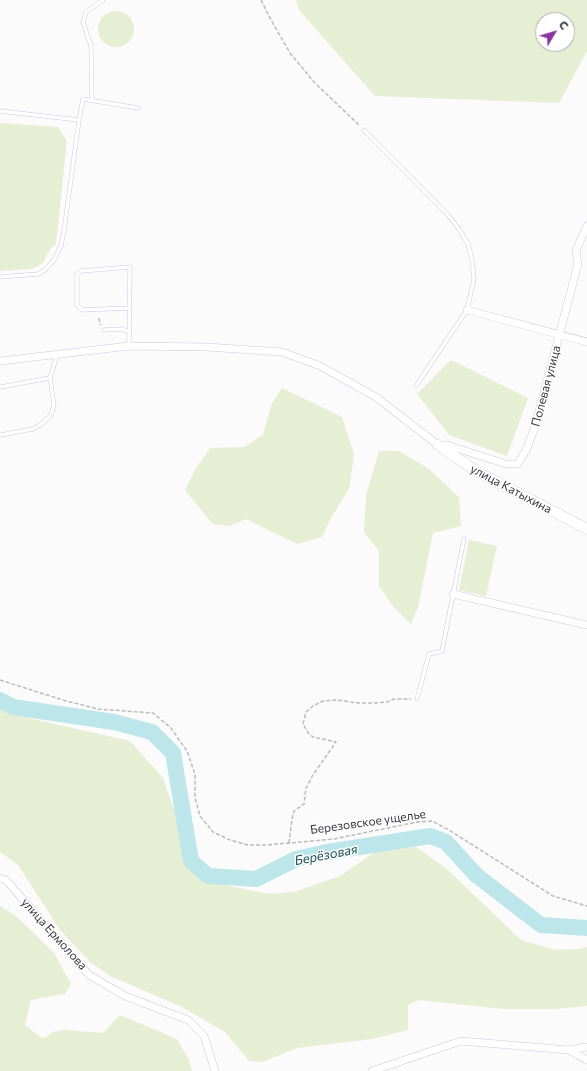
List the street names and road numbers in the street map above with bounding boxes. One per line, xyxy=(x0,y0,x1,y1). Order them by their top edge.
street label: Полевая улица xyxy=(528,344,564,428)
street label: улица Катыхина xyxy=(468,462,554,516)
street label: Березовское ущелье xyxy=(309,807,427,837)
street label: улица Ермолова xyxy=(18,895,90,973)

